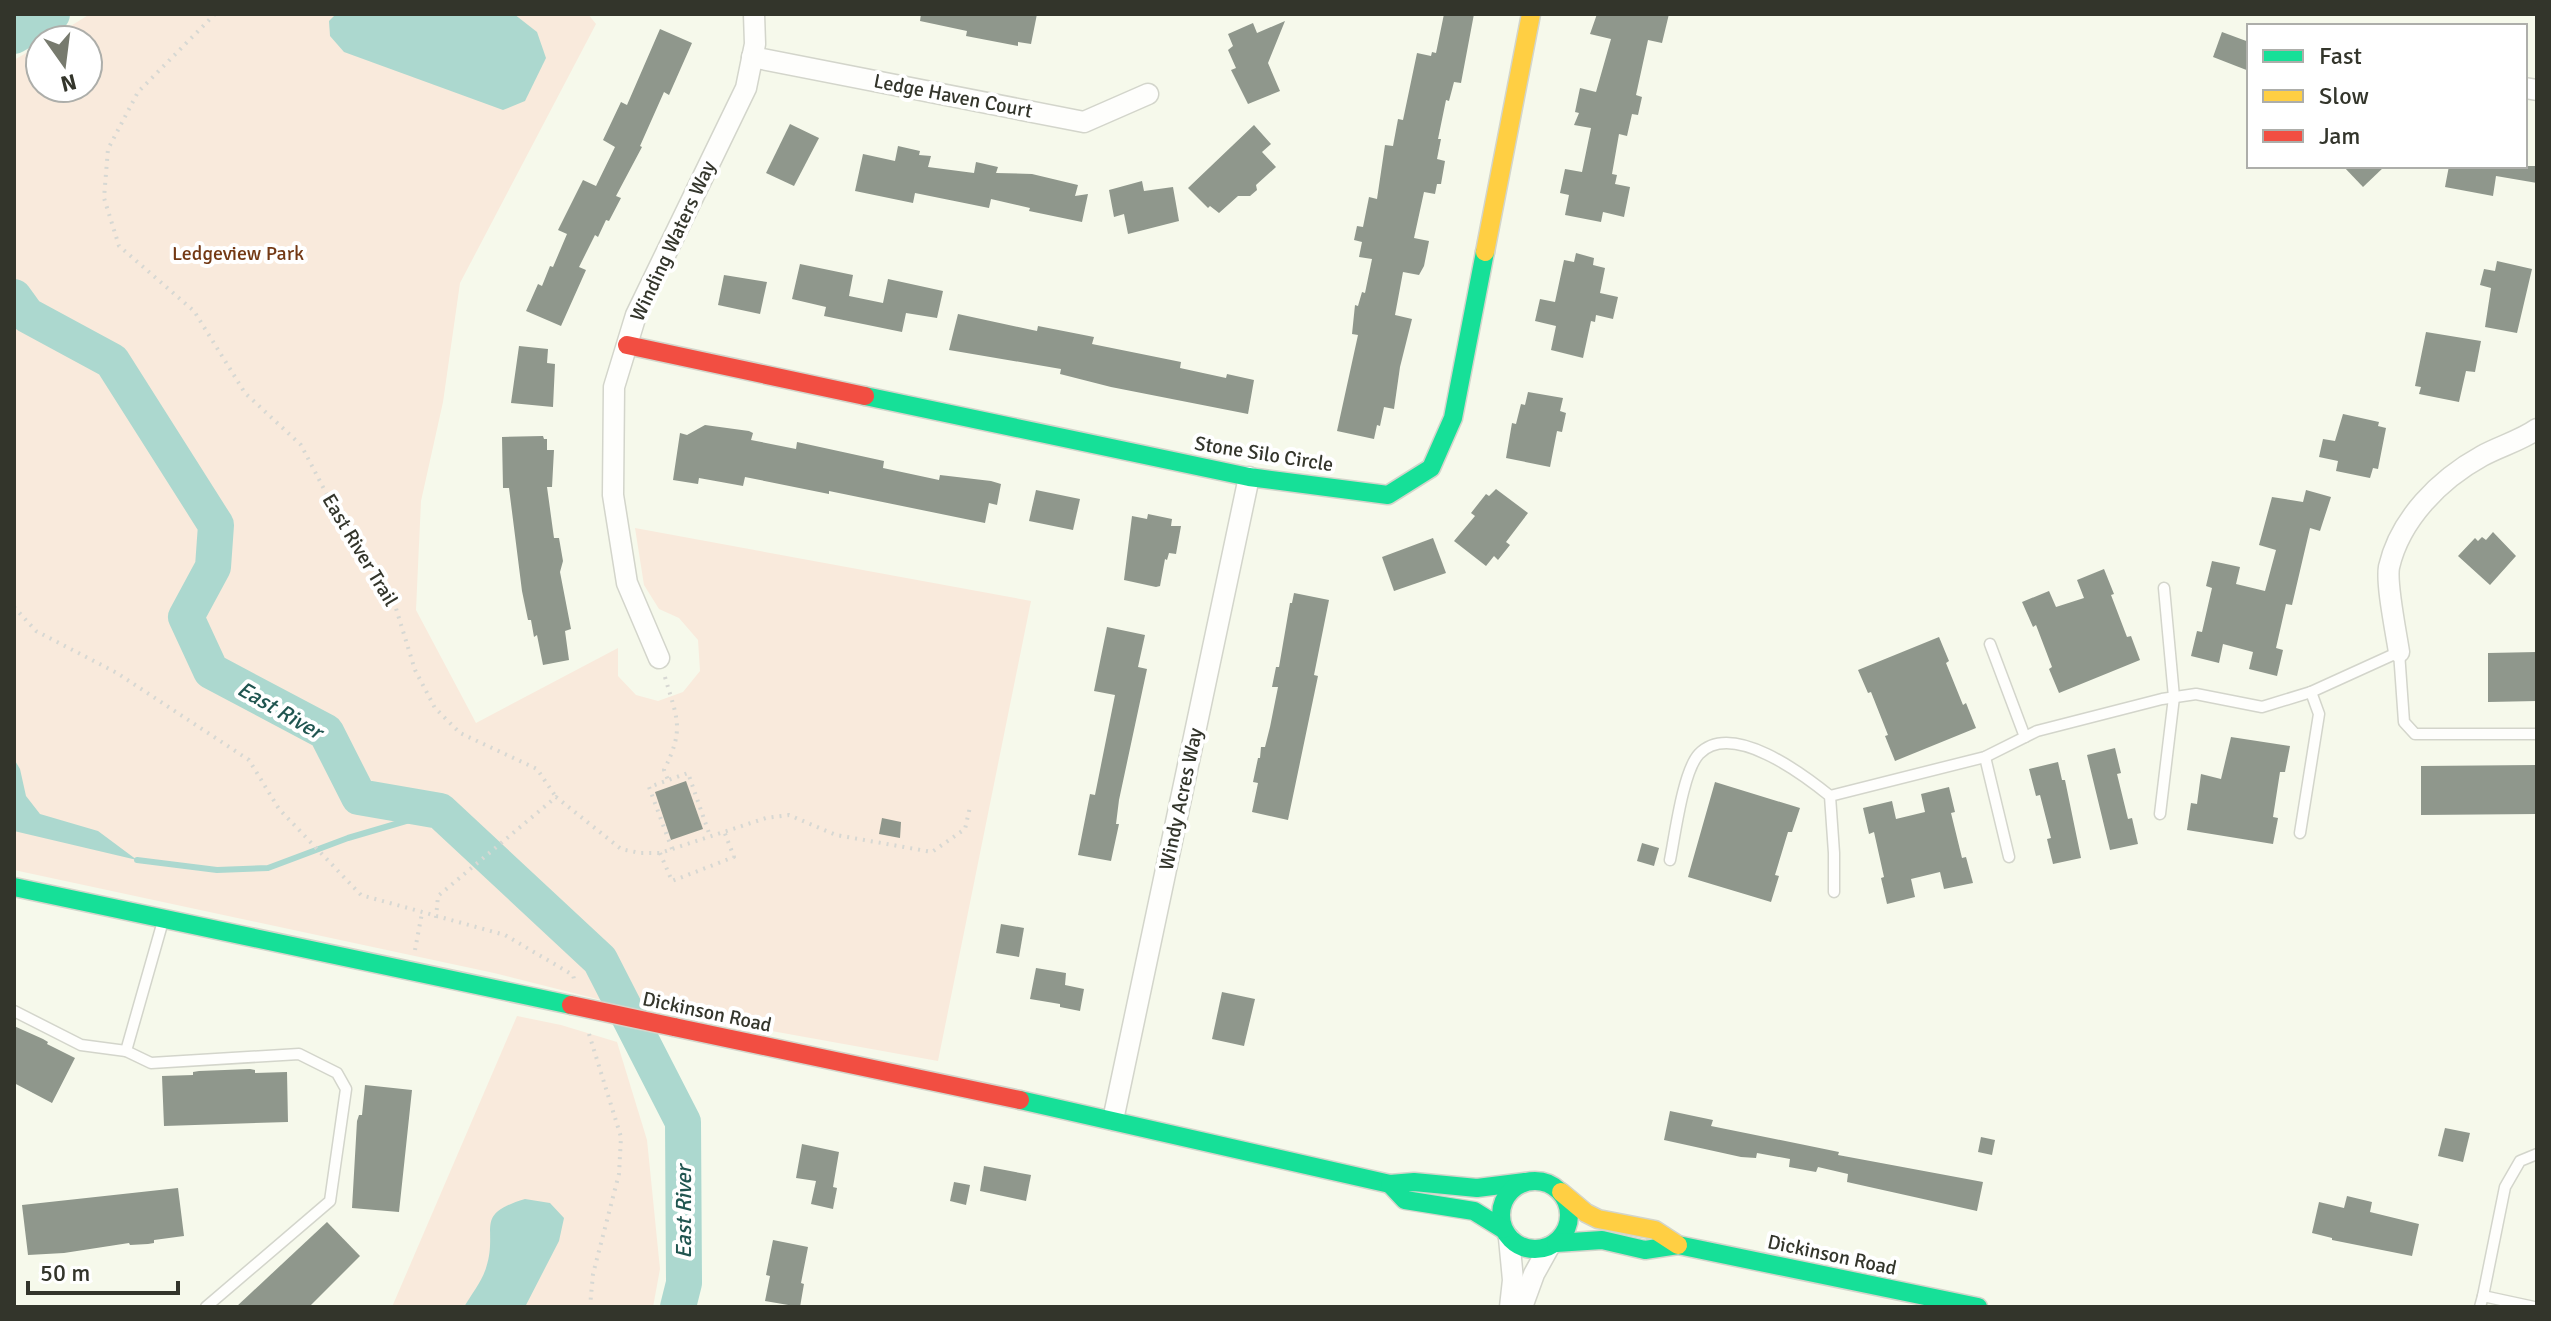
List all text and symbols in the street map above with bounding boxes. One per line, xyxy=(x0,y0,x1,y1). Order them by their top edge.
north arrow xyxy=(24,24,104,104)
legend xyxy=(2247,24,2527,168)
text: Fast xyxy=(2319,41,2362,71)
text: N xyxy=(58,68,79,98)
street label: Ledge Haven Court xyxy=(872,68,1034,124)
text: Slow xyxy=(2319,81,2369,111)
text: Jam xyxy=(2319,121,2360,151)
street label: Winding Waters Way xyxy=(625,156,721,325)
park label: Ledgeview Park xyxy=(172,241,304,266)
street label: Stone Silo Circle xyxy=(1193,431,1335,477)
street label: East River Trail xyxy=(317,489,403,611)
water label: East River xyxy=(233,675,330,746)
street label: Windy Acres Way xyxy=(1154,725,1208,872)
street label: Dickinson Road xyxy=(640,986,774,1038)
water label: East River xyxy=(670,1162,697,1259)
street label: Dickinson Road xyxy=(1765,1229,1899,1281)
scale bar xyxy=(28,1245,178,1295)
text: 50 m xyxy=(40,1258,90,1288)

